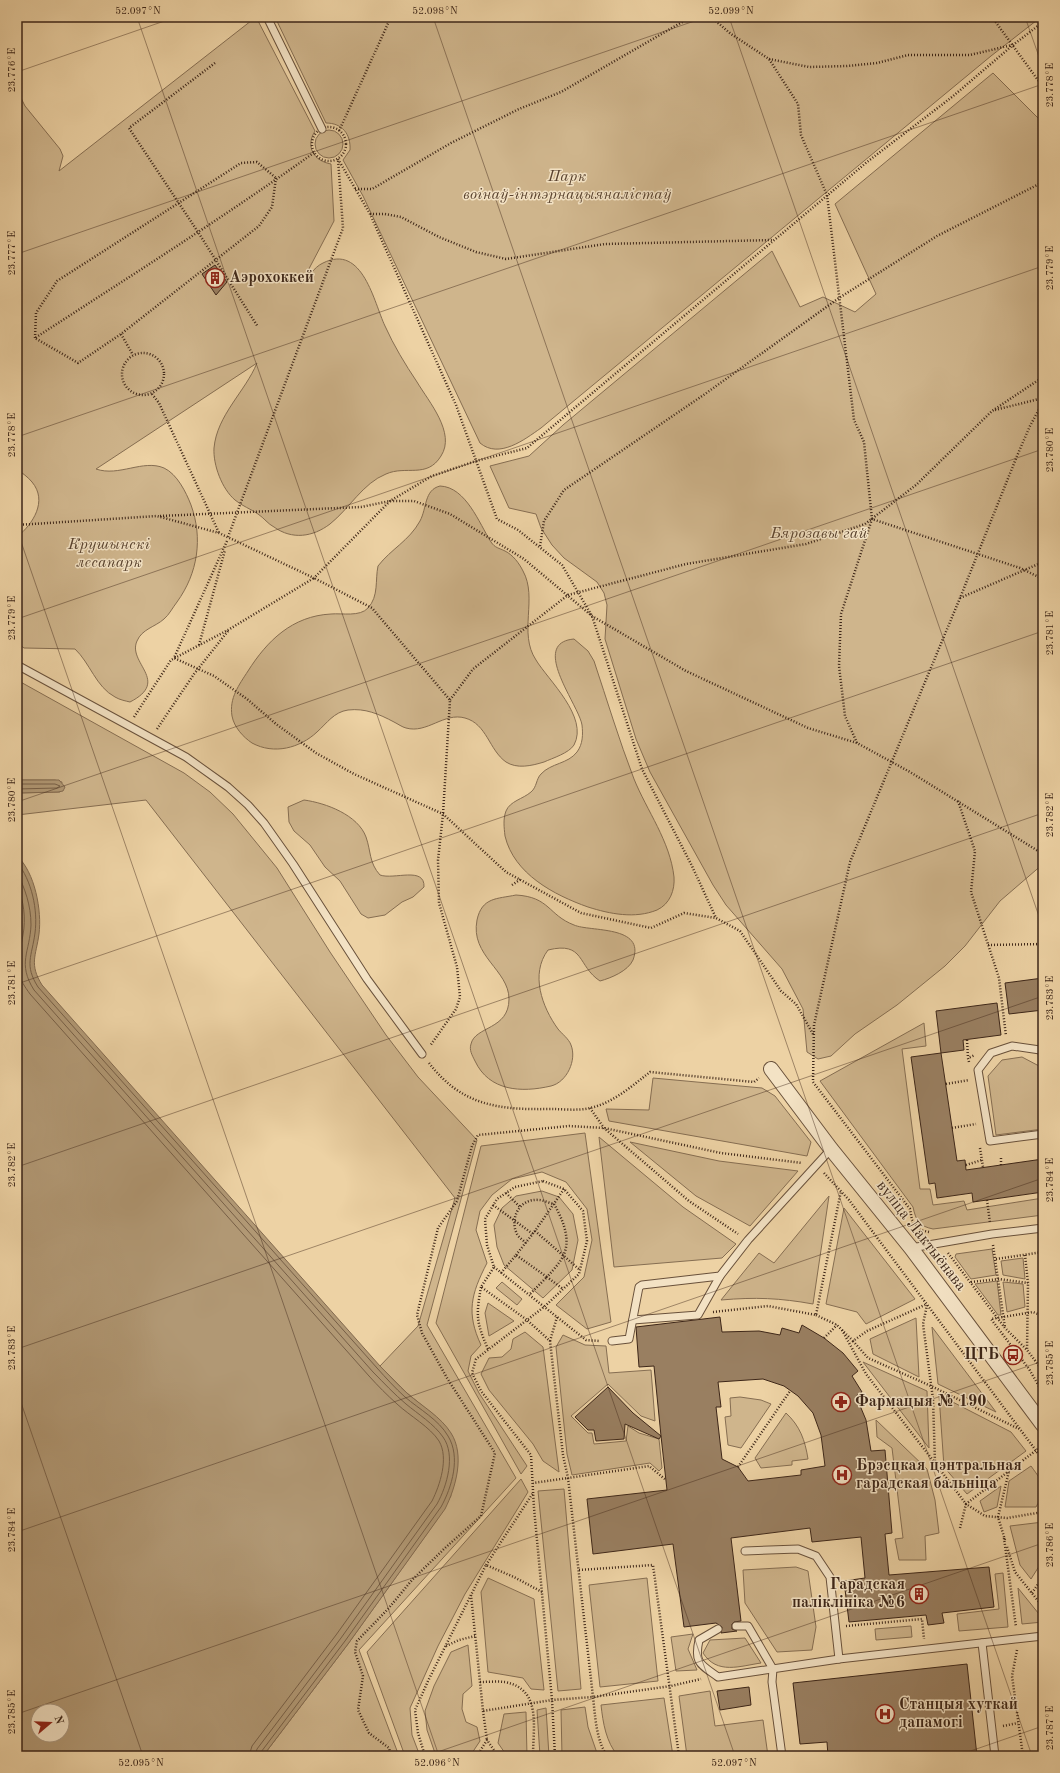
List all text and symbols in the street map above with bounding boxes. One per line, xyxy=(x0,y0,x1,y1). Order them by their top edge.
text: 52.097°N xyxy=(115,6,161,16)
text: 52.098°N xyxy=(412,6,458,16)
text: 52.099°N xyxy=(708,6,754,16)
text: 23.776°E xyxy=(7,48,17,92)
text: 23.778°E xyxy=(1045,63,1055,107)
park label: Парк воінаў-інтэрнацыяналістаў xyxy=(463,169,672,203)
text: 23.777°E xyxy=(7,231,17,275)
text: 23.779°E xyxy=(1045,246,1055,290)
building icon: Аэрохоккей xyxy=(204,267,226,289)
place label: Аэрохоккей xyxy=(229,270,314,286)
text: 23.778°E xyxy=(7,413,17,457)
text: 23.780°E xyxy=(1045,428,1055,472)
park label: Бярозавы гай xyxy=(770,526,867,542)
park label: Крушынскі лесапарк xyxy=(67,537,151,571)
text: 23.779°E xyxy=(7,596,17,640)
text: 23.781°E xyxy=(1045,611,1055,655)
text: 23.780°E xyxy=(7,778,17,822)
text: 23.782°E xyxy=(1045,793,1055,837)
text: 23.781°E xyxy=(7,961,17,1005)
text: 23.783°E xyxy=(1045,976,1055,1020)
text: 23.782°E xyxy=(7,1143,17,1187)
text: 23.784°E xyxy=(1045,1158,1055,1202)
street label: вуліца Лактыёнава xyxy=(873,1178,969,1294)
text: 23.783°E xyxy=(7,1326,17,1370)
text: 23.785°E xyxy=(1045,1341,1055,1385)
bus stop icon: ЦГБ xyxy=(1002,1344,1024,1366)
place label: ЦГБ xyxy=(964,1347,999,1363)
pharmacy icon: Фармацыя № 190 xyxy=(830,1391,852,1413)
place label: Фармацыя № 190 xyxy=(855,1394,987,1410)
place label: Брэсцкая цэнтральная гарадская бальніца xyxy=(856,1458,1022,1492)
hospital icon: Брэсцкая цэнтральная гарадская бальніца xyxy=(831,1464,853,1486)
text: 23.784°E xyxy=(7,1508,17,1552)
text: 23.786°E xyxy=(1045,1523,1055,1567)
place label: Гарадская паліклініка №6 xyxy=(792,1577,905,1611)
building icon: Гарадская паліклініка №6 xyxy=(908,1583,930,1605)
text: 23.785°E xyxy=(7,1690,17,1734)
place label: Станцыя хуткай дапамогі xyxy=(899,1697,1018,1731)
north arrow xyxy=(30,1703,70,1743)
hospital icon: Станцыя хуткай дапамогі xyxy=(874,1703,896,1725)
text: 23.787°E xyxy=(1045,1706,1055,1750)
text: N xyxy=(51,1714,65,1727)
text: 52.095°N xyxy=(118,1758,164,1768)
text: 52.096°N xyxy=(414,1758,460,1768)
text: 52.097°N xyxy=(711,1758,757,1768)

